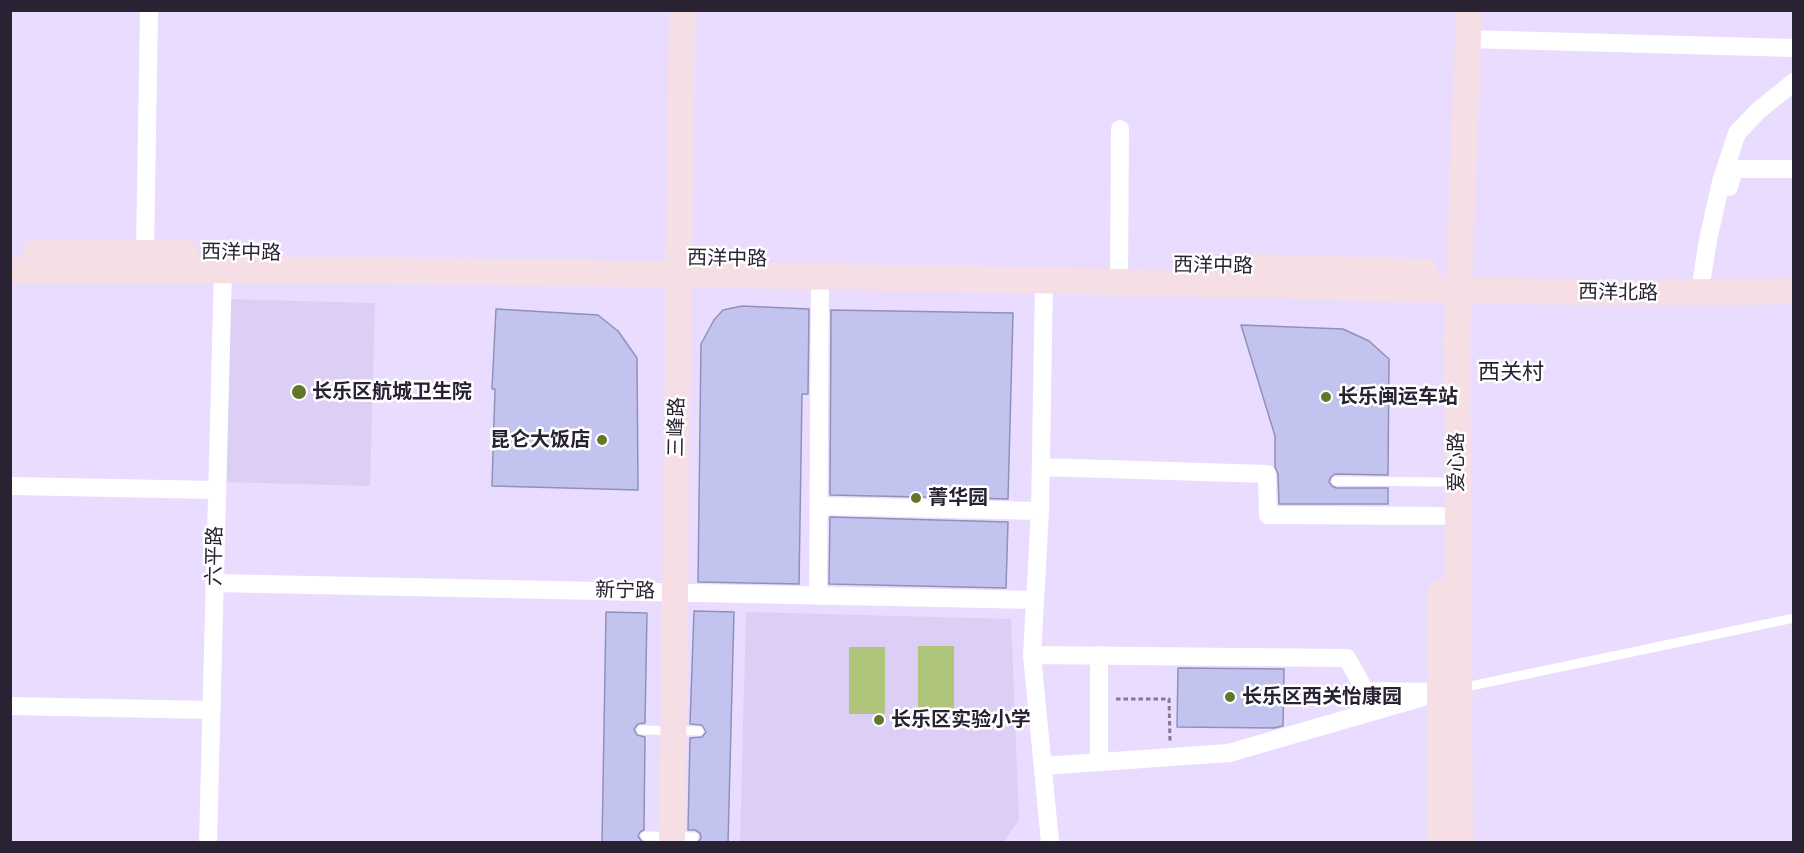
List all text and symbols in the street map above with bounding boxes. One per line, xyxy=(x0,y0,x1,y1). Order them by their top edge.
street label: 西洋中路 xyxy=(201,240,281,266)
street label: 西洋中路 xyxy=(687,246,767,272)
street label: 西洋中路 xyxy=(1173,253,1253,279)
street label: 西洋北路 xyxy=(1578,280,1658,306)
district label: 西关村 xyxy=(1478,360,1544,386)
place label: 长乐区航城卫生院 xyxy=(312,380,472,404)
marker: 长乐区航城卫生院 xyxy=(290,383,308,401)
place label: 长乐闽运车站 xyxy=(1338,385,1458,409)
marker: 长乐闽运车站 xyxy=(1319,390,1333,404)
street label: 三峰路 xyxy=(664,397,690,457)
place label: 昆仑大饭店 xyxy=(490,428,590,452)
street label: 爱心路 xyxy=(1445,432,1469,492)
marker: 昆仑大饭店 xyxy=(595,433,609,447)
place label: 菁华园 xyxy=(928,486,988,510)
marker: 菁华园 xyxy=(909,491,923,505)
street label: 六平路 xyxy=(202,526,228,586)
street label: 新宁路 xyxy=(595,578,655,604)
place label: 长乐区西关怡康园 xyxy=(1242,685,1402,709)
marker: 长乐区西关怡康园 xyxy=(1223,690,1237,704)
place label: 长乐区实验小学 xyxy=(891,708,1031,732)
marker: 长乐区实验小学 xyxy=(872,713,886,727)

